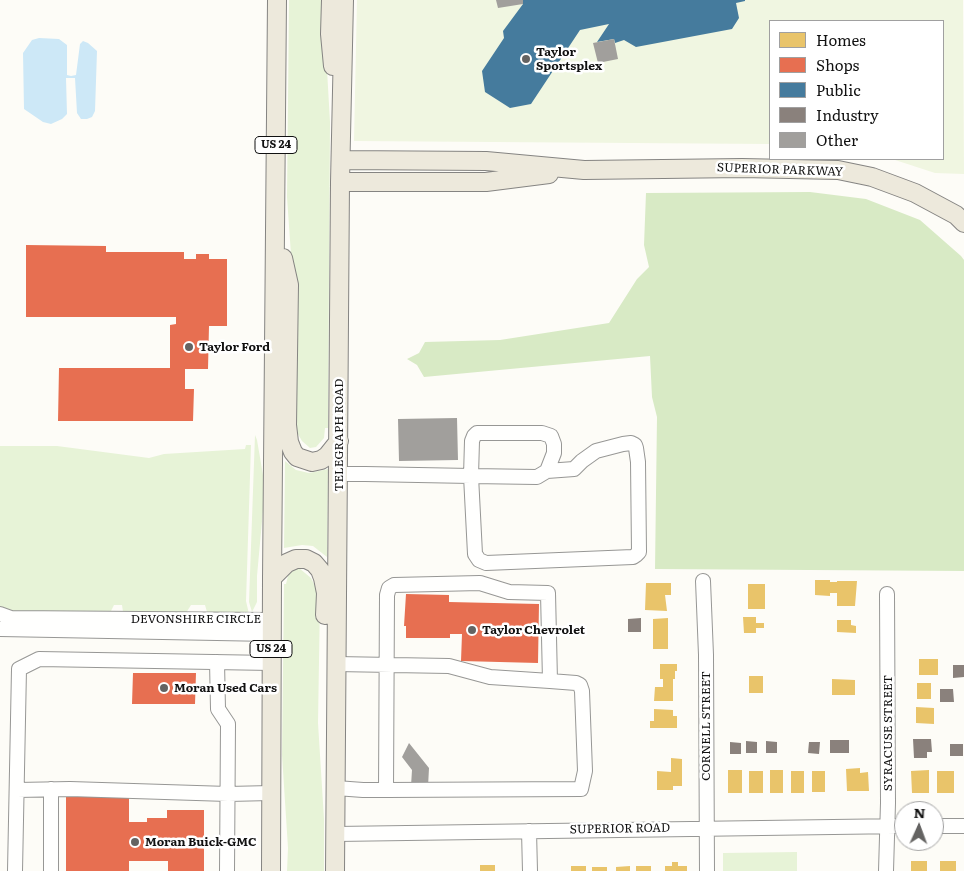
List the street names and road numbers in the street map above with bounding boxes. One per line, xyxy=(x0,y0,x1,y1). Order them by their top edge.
road number: US 24 xyxy=(255,136,297,154)
street label: SUPERIOR PARKWAY xyxy=(717,161,843,179)
street label: TELEGRAPH ROAD xyxy=(332,379,346,491)
street label: DEVONSHIRE CIRCLE xyxy=(131,612,261,626)
road number: US 24 xyxy=(250,641,292,658)
street label: CORNELL STREET xyxy=(699,671,713,781)
street label: SYRACUSE STREET xyxy=(881,675,895,791)
street label: SUPERIOR ROAD xyxy=(570,821,670,837)

